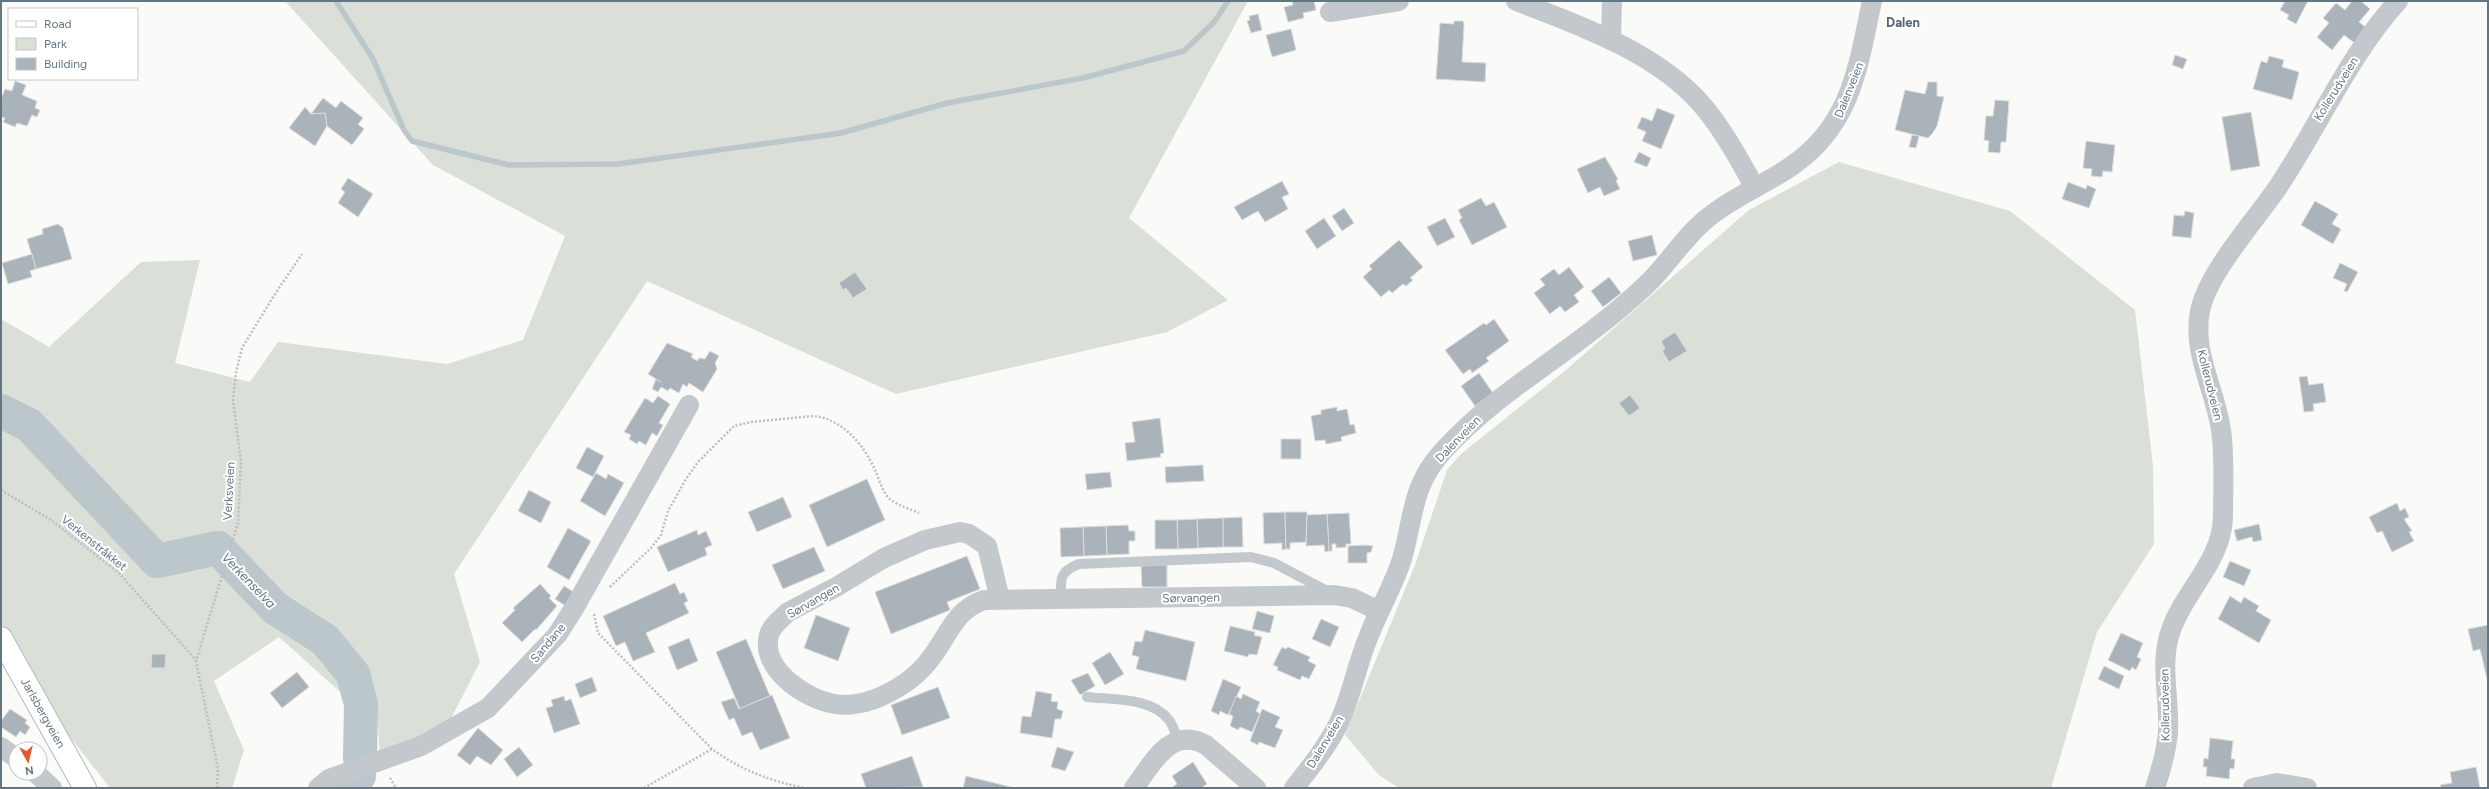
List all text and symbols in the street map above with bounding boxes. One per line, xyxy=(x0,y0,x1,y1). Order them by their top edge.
legend xyxy=(8,8,138,80)
district label: Dalen xyxy=(1886,15,1920,30)
text: Road xyxy=(44,17,72,31)
text: Park xyxy=(44,37,67,51)
street label: Kollerudveien xyxy=(2311,54,2361,123)
text: Building xyxy=(44,57,87,71)
street label: Dalenveien xyxy=(1831,60,1867,120)
street label: Kollerudveien xyxy=(2194,348,2226,422)
street label: Dalenveien xyxy=(1433,413,1484,465)
street label: Verksveien xyxy=(220,461,238,521)
street label: Verkenstråkket xyxy=(58,512,130,574)
water label: Verkenselva xyxy=(219,550,279,611)
street label: Sørvangen xyxy=(785,580,842,621)
street label: Sørvangen xyxy=(1162,590,1220,606)
street label: Sandane xyxy=(528,620,569,665)
street label: Kollerudveien xyxy=(2157,668,2173,741)
street label: Jarlsbergveien xyxy=(18,676,68,751)
street label: Dalenveien xyxy=(1304,713,1346,771)
north arrow xyxy=(8,741,48,781)
text: N xyxy=(24,763,34,777)

